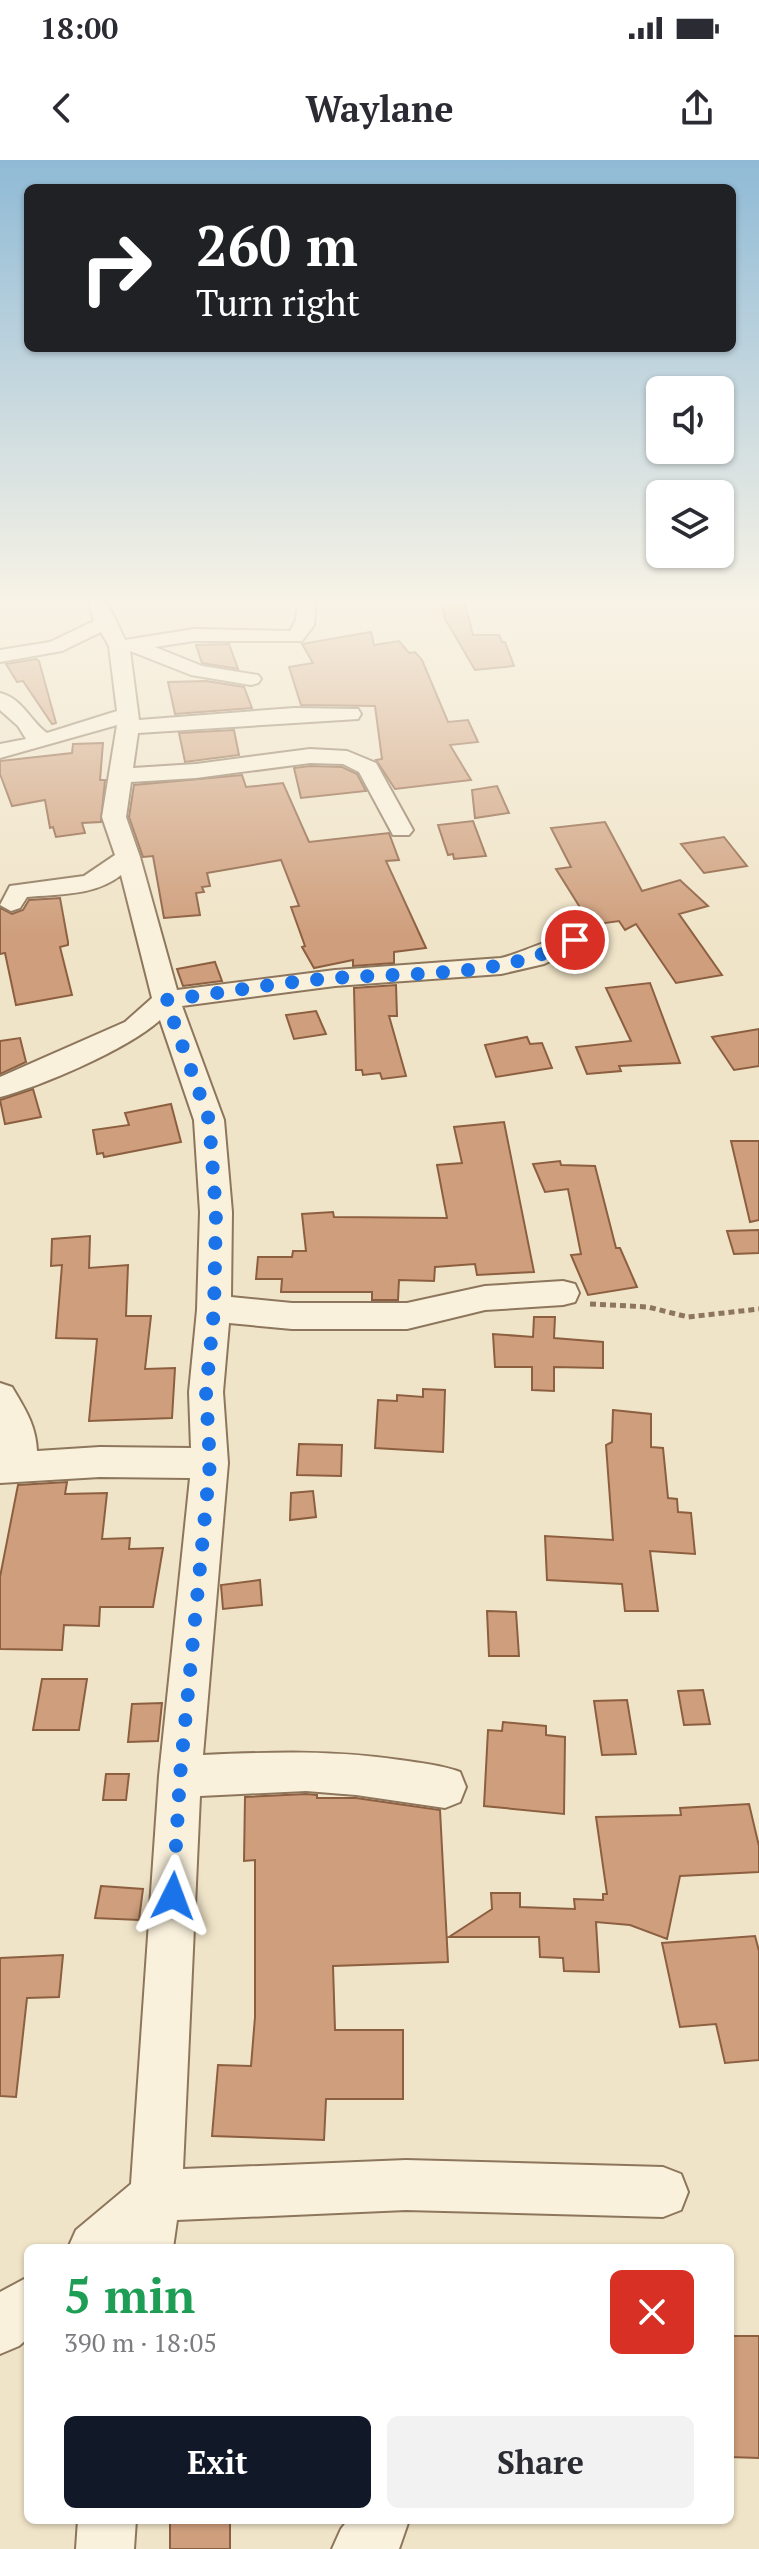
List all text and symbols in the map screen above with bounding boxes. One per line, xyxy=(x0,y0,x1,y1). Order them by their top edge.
text: 18:00 xyxy=(40,8,118,48)
text: Waylane xyxy=(305,85,454,132)
icon: back xyxy=(40,86,84,130)
icon: share xyxy=(675,86,719,130)
text: 260 m xyxy=(196,208,358,282)
icon: right xyxy=(64,216,168,320)
text: Turn right xyxy=(196,279,360,326)
map controls xyxy=(646,376,734,568)
button: sound xyxy=(646,376,734,464)
button: layers xyxy=(646,480,734,568)
pin xyxy=(541,906,609,974)
icon: arrive xyxy=(553,918,597,962)
position arrow xyxy=(131,1854,215,1938)
text: 5 min xyxy=(64,2263,195,2327)
button: close xyxy=(610,2270,694,2354)
text: 390 m · 18:05 xyxy=(64,2325,217,2359)
button: Exit xyxy=(64,2416,371,2508)
button: Share xyxy=(387,2416,694,2508)

